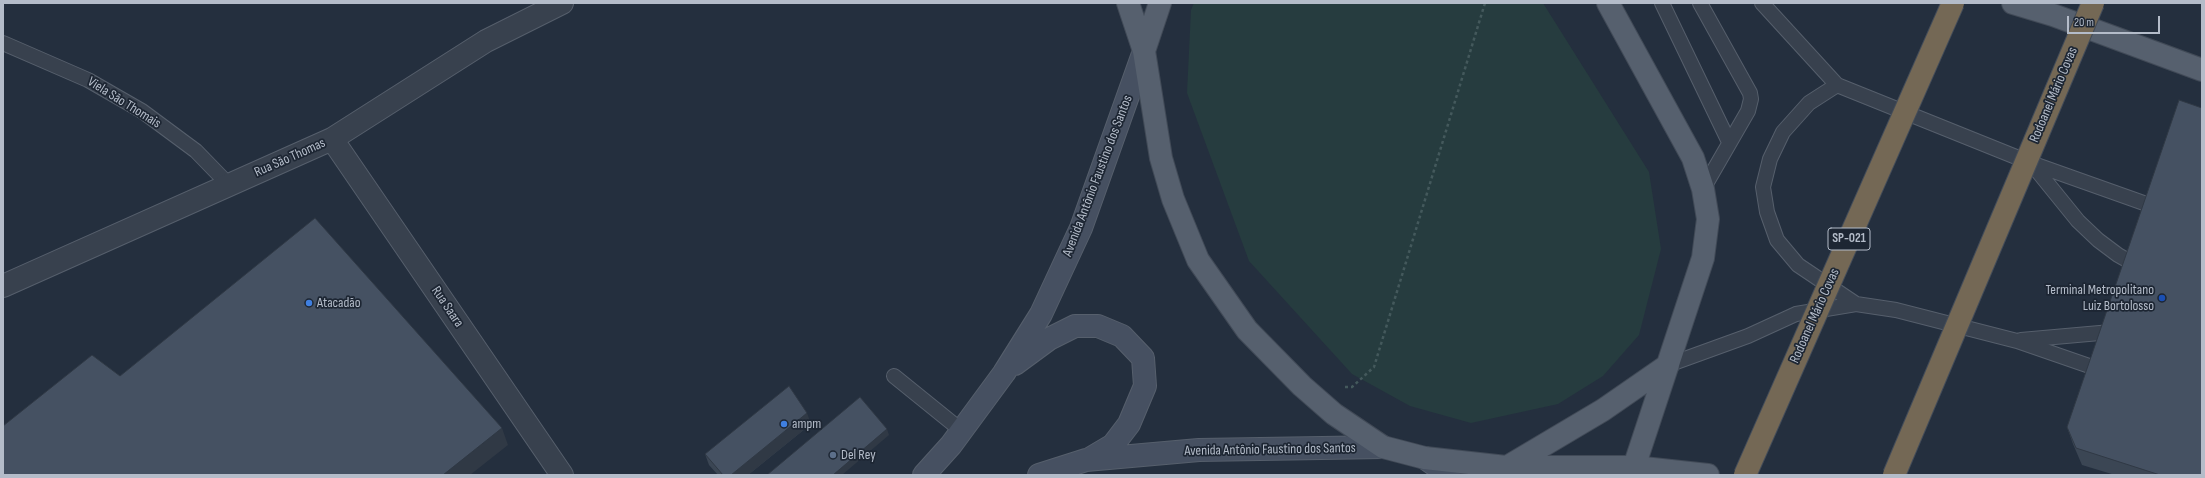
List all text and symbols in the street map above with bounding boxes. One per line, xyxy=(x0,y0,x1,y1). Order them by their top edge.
scale bar xyxy=(2069,8,2162,34)
text: 20 m xyxy=(2074,15,2094,30)
street label: Rodoanel Mário Covas xyxy=(2026,45,2082,145)
street label: Viela São Thomais xyxy=(84,74,164,132)
street label: Avenida Antônio Faustino dos Santos xyxy=(1059,93,1137,259)
street label: Rua São Thomas xyxy=(252,135,328,181)
road number: SP-021 xyxy=(1828,228,1870,250)
street label: Rodoanel Mário Covas xyxy=(1787,266,1843,366)
place label: Terminal Metropolitano Luiz Bortolosso xyxy=(2046,282,2154,314)
street label: Rua Saara xyxy=(427,283,467,331)
marker: Terminal Metropolitano Luiz Bortolosso xyxy=(2157,293,2167,303)
place label: Atacadão xyxy=(317,295,360,311)
marker: Atacadão xyxy=(304,298,314,308)
place label: ampm xyxy=(792,416,821,432)
marker: ampm xyxy=(779,419,789,429)
street label: Avenida Antônio Faustino dos Santos xyxy=(1184,440,1356,460)
place label: Del Rey xyxy=(841,447,876,463)
marker: Del Rey xyxy=(828,450,838,460)

